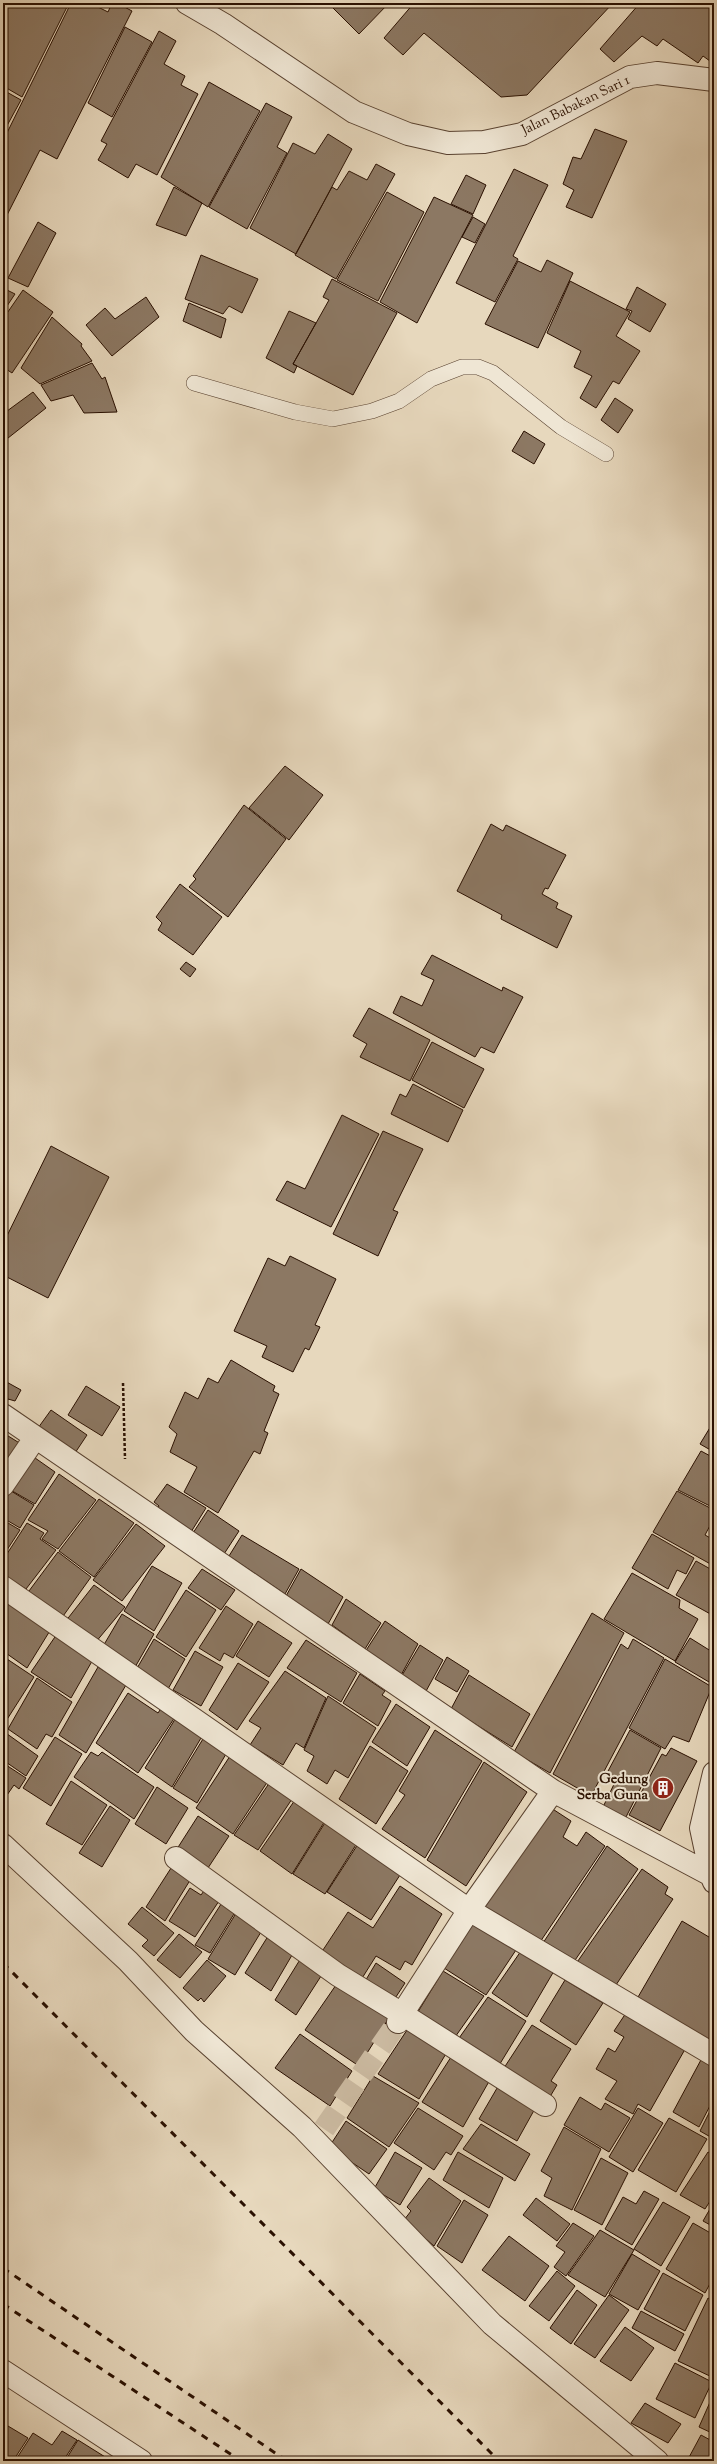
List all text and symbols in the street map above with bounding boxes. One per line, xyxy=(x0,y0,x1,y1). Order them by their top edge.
street label: Jalan Babakan Sari 1 xyxy=(518,71,634,141)
place label: Gedung Serba Guna xyxy=(577,1770,649,1806)
building icon: Gedung Serba Guna xyxy=(650,1775,676,1801)

